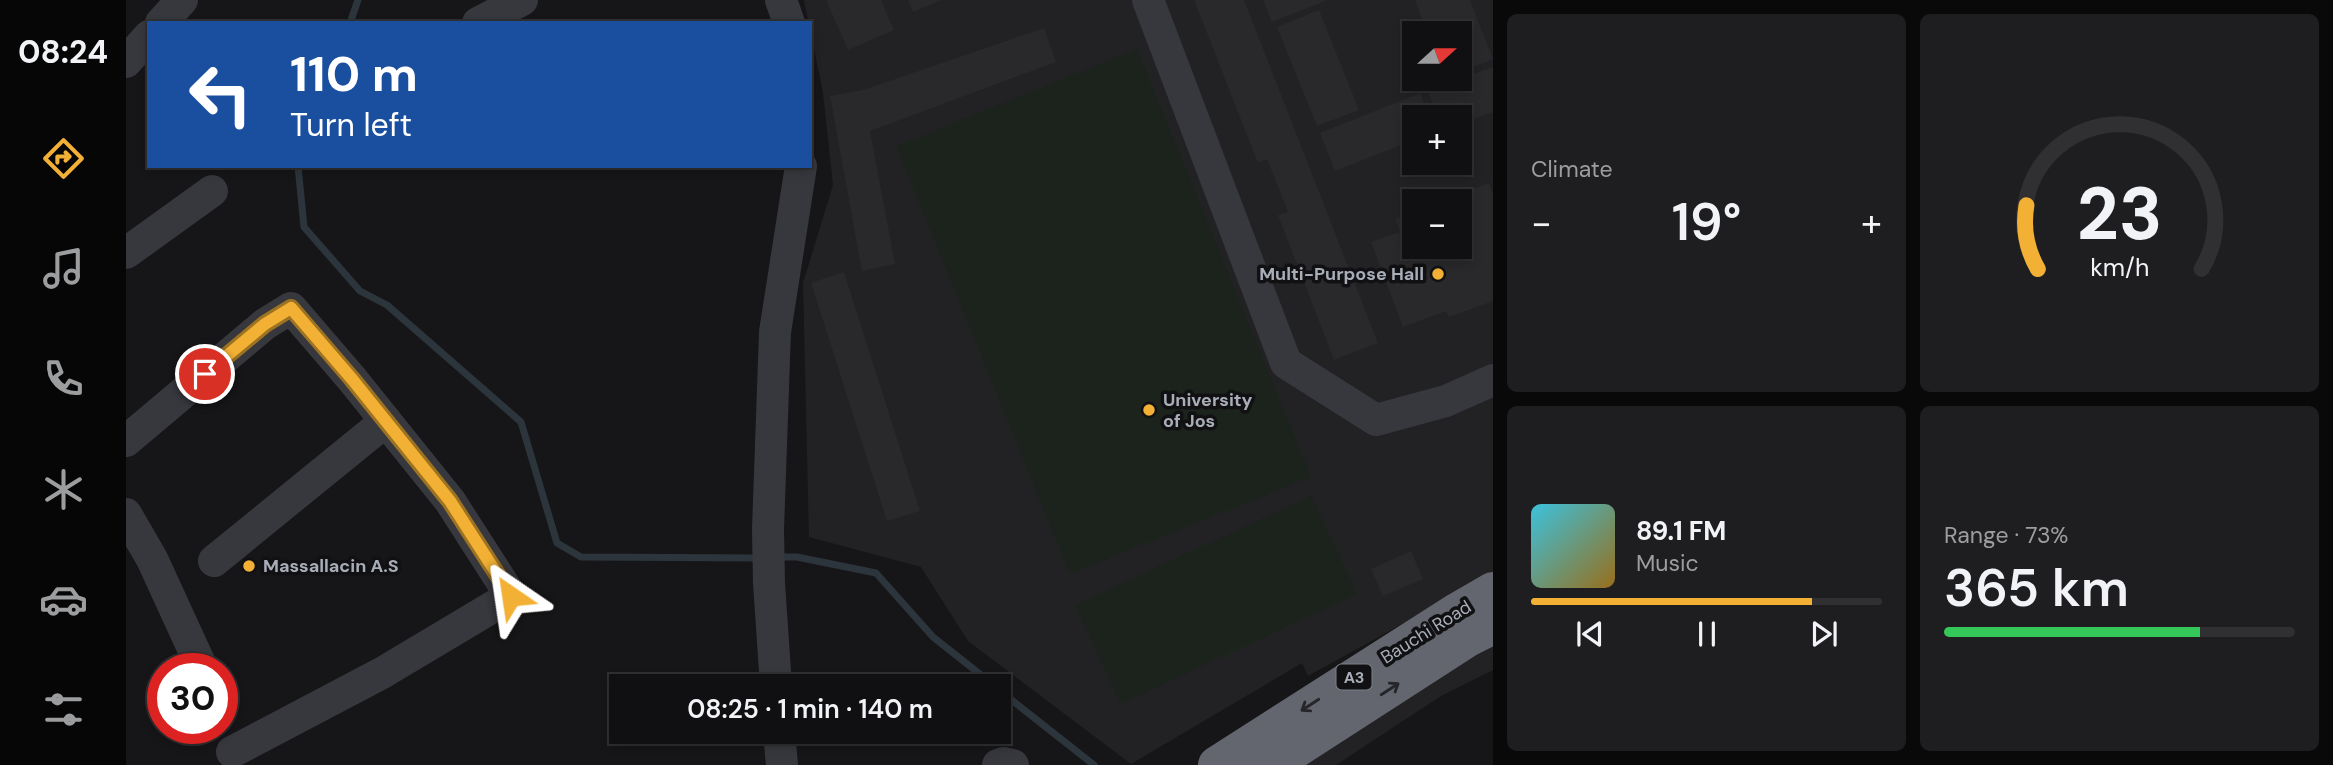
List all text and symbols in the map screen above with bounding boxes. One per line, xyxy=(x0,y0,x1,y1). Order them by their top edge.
north arrow xyxy=(1402,21,1472,91)
map controls xyxy=(1402,21,1472,259)
text: 08:24 xyxy=(18,31,108,73)
text: 110 m xyxy=(290,42,418,106)
icon: left xyxy=(175,49,266,140)
text: Turn left xyxy=(290,104,412,146)
button: + xyxy=(1402,105,1472,175)
icon: directions xyxy=(39,134,88,183)
text: Climate xyxy=(1531,154,1613,184)
text: 23 xyxy=(2077,167,2162,262)
text: 19° xyxy=(1672,188,1741,256)
button: − xyxy=(1402,189,1472,259)
text: − xyxy=(1531,198,1552,248)
text: + xyxy=(1861,198,1882,248)
icon: music xyxy=(39,244,88,293)
text: km/h xyxy=(2090,251,2149,284)
place label: Multi-Purpose Hall xyxy=(1259,262,1424,286)
marker: Multi-Purpose Hall xyxy=(1430,266,1446,282)
pin xyxy=(175,344,235,404)
icon: phone xyxy=(39,354,88,403)
icon: arrive xyxy=(186,355,224,393)
place label: University of Jos xyxy=(1163,388,1253,433)
marker: University of Jos xyxy=(1141,402,1157,418)
icon: climate xyxy=(39,465,88,514)
text: 89.1 FM xyxy=(1636,514,1726,548)
text: Range · 73% xyxy=(1944,520,2068,550)
text: Music xyxy=(1636,548,1699,578)
place label: Massallacin A.S xyxy=(263,554,399,578)
text: 365 km xyxy=(1944,554,2129,622)
marker: Massallacin A.S xyxy=(241,558,257,574)
position arrow xyxy=(474,559,548,633)
icon: car xyxy=(39,575,88,624)
street label: Bauchi Road xyxy=(1376,595,1476,669)
icon: previous xyxy=(1571,615,1609,653)
icon: pause xyxy=(1688,615,1726,653)
icon: next xyxy=(1805,615,1843,653)
speed limit sign: 30 xyxy=(147,653,238,744)
road number: A3 xyxy=(1336,664,1372,690)
one-way arrow xyxy=(1380,681,1399,696)
icon: filters xyxy=(39,685,88,734)
text: 08:25 · 1 min · 140 m xyxy=(687,692,933,726)
one-way arrow xyxy=(1301,699,1321,713)

